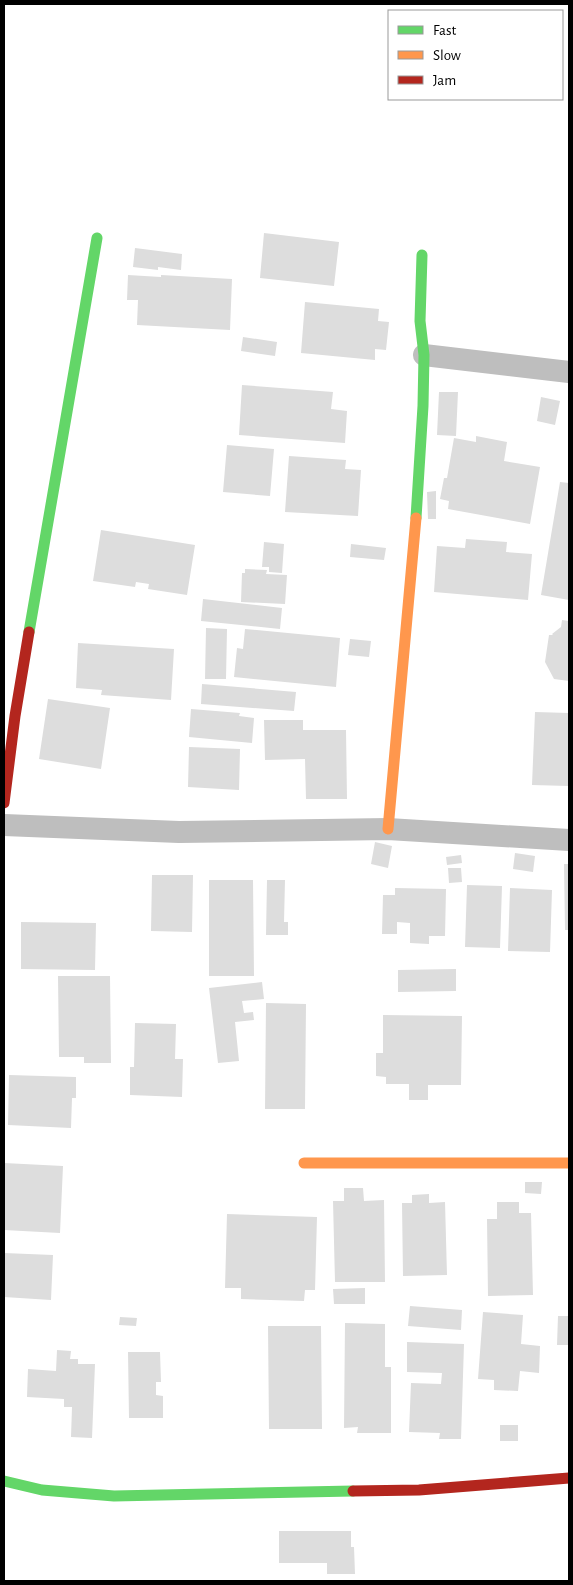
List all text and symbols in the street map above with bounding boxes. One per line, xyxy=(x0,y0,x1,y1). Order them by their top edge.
legend xyxy=(388,10,563,100)
text: Fast xyxy=(433,23,457,38)
text: Slow xyxy=(433,48,461,63)
text: Jam xyxy=(433,73,456,88)

